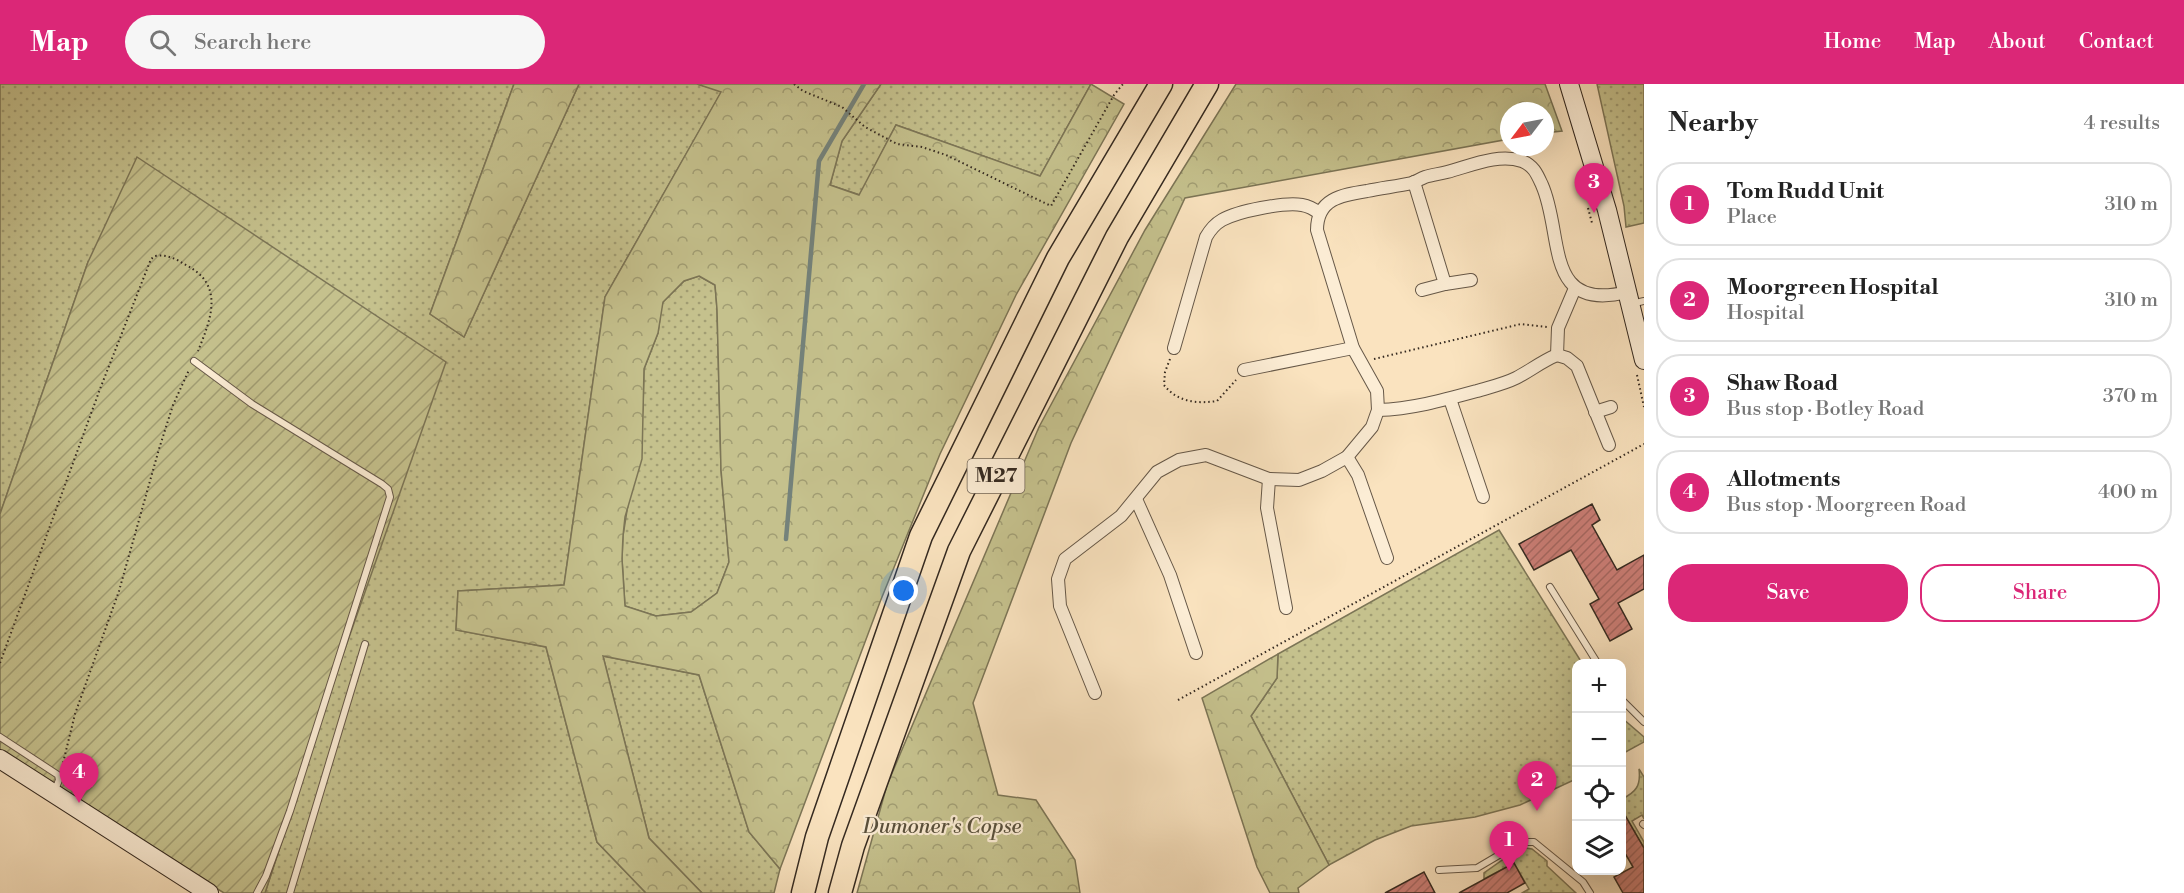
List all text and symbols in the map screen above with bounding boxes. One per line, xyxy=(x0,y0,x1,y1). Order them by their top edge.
search box xyxy=(125,15,545,69)
text: Map xyxy=(30,25,89,60)
icon: search xyxy=(146,26,179,59)
text: Search here xyxy=(194,29,311,56)
text: Home xyxy=(1824,29,1881,55)
text: Map xyxy=(1914,29,1956,55)
text: About xyxy=(1989,29,2046,55)
text: Contact xyxy=(2079,29,2154,55)
north arrow xyxy=(1500,102,1554,156)
text: Nearby xyxy=(1668,107,1758,139)
text: 4 results xyxy=(2083,111,2160,136)
pin: 3 xyxy=(1574,164,1614,213)
text: Tom Rudd Unit xyxy=(1727,178,1884,205)
text: 1 xyxy=(1685,192,1694,217)
text: 310 m xyxy=(2105,192,2158,217)
text: Place xyxy=(1727,205,1777,230)
text: Moorgreen Hospital xyxy=(1727,274,1938,301)
text: 2 xyxy=(1683,288,1696,313)
text: 310 m xyxy=(2105,288,2158,313)
text: Hospital xyxy=(1727,301,1804,326)
text: Shaw Road xyxy=(1727,370,1839,397)
text: 3 xyxy=(1683,384,1696,409)
text: 370 m xyxy=(2103,384,2158,409)
text: Bus stop · Botley Road xyxy=(1727,397,1924,422)
road number: M27 xyxy=(968,459,1024,493)
text: Allotments xyxy=(1727,466,1840,493)
text: 4 xyxy=(1683,480,1696,505)
text: 400 m xyxy=(2098,480,2158,505)
text: Bus stop · Moorgreen Road xyxy=(1727,493,1966,518)
button: Save xyxy=(1668,564,1908,622)
button: Share xyxy=(1920,564,2160,622)
your location xyxy=(889,576,918,605)
map controls xyxy=(1572,659,1626,875)
button: + xyxy=(1572,659,1626,713)
button: − xyxy=(1572,713,1626,767)
pin: 4 xyxy=(60,754,98,803)
pin: 2 xyxy=(1518,762,1556,811)
button: locate xyxy=(1572,767,1626,821)
park label: Dumoner's Copse xyxy=(862,814,1022,840)
button: layers xyxy=(1572,821,1626,875)
pin: 1 xyxy=(1490,822,1528,871)

